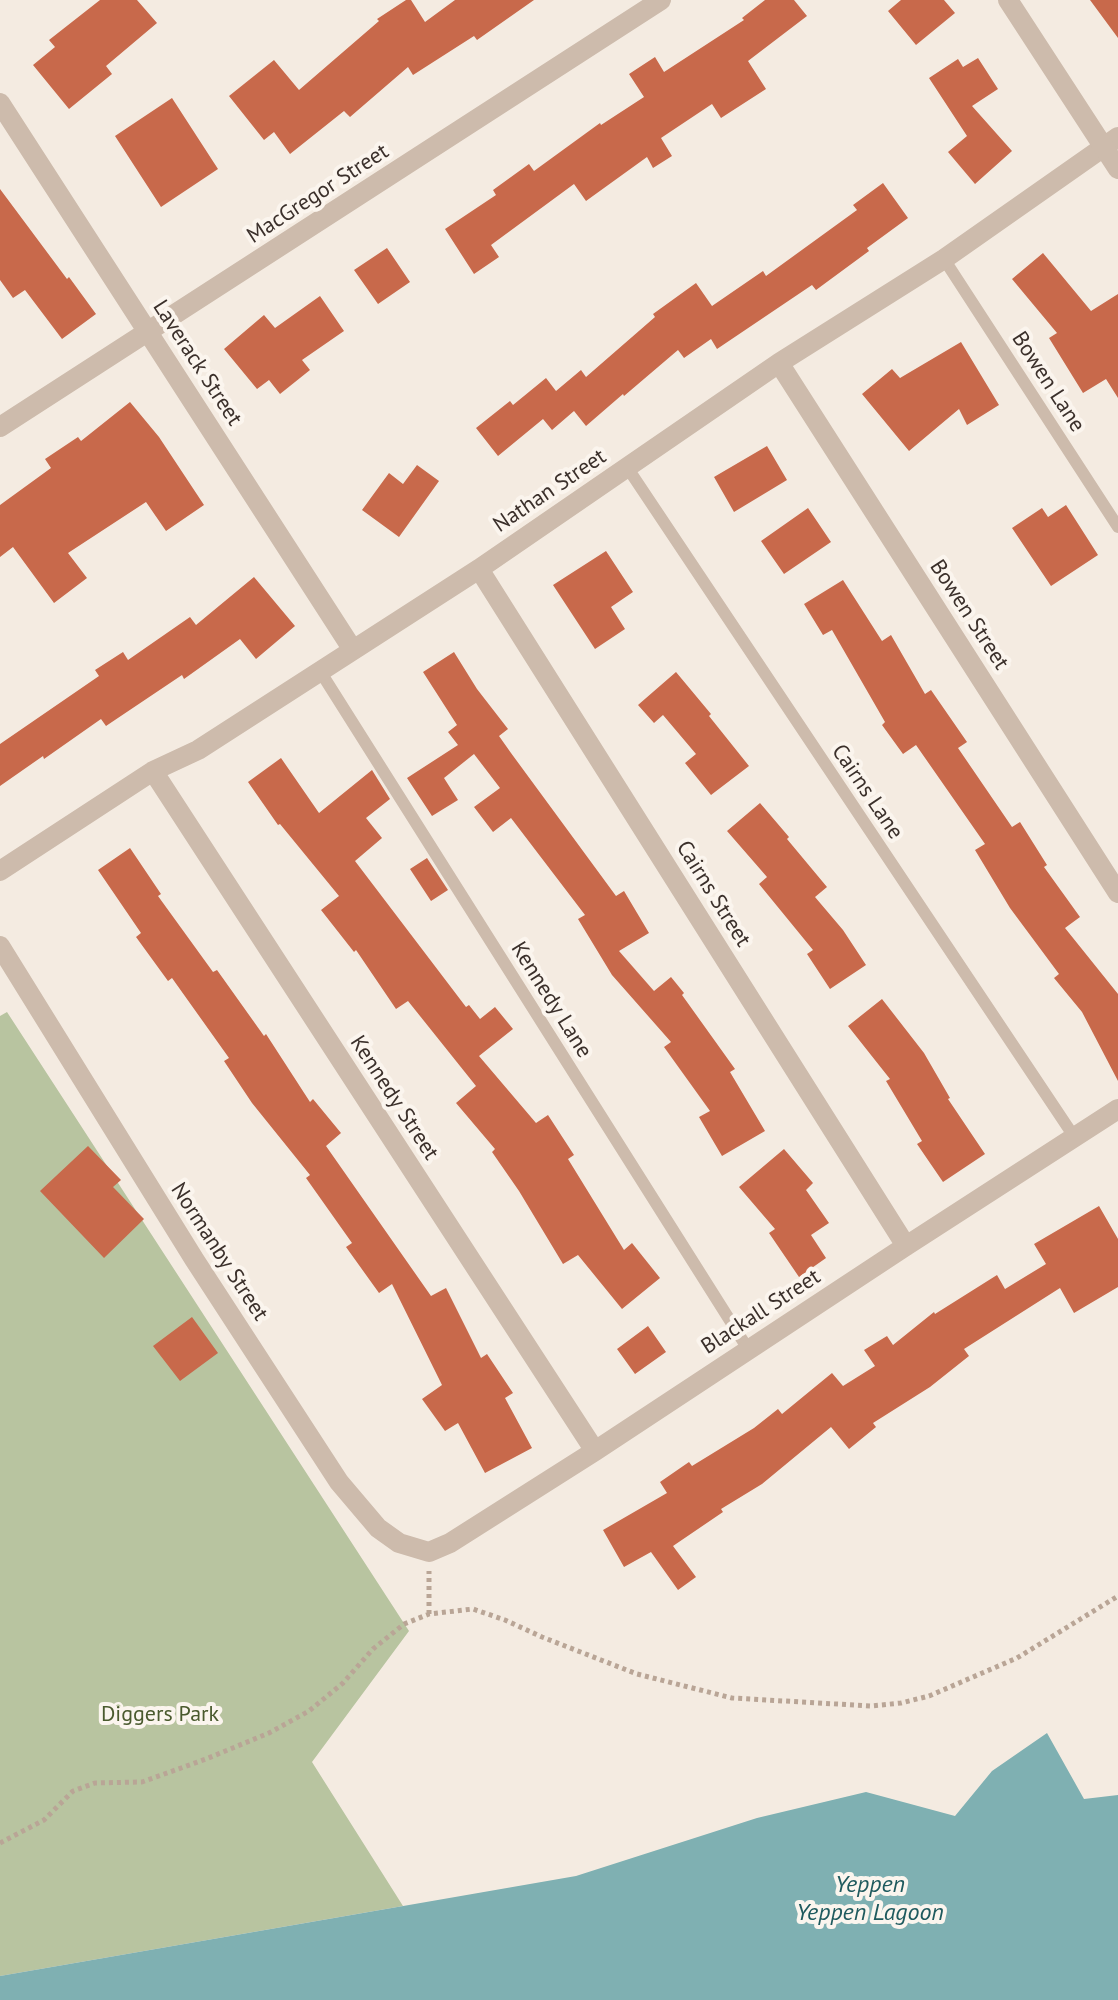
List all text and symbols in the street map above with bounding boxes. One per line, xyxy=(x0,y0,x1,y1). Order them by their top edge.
street label: MacGregor Street xyxy=(242,138,394,250)
street label: Laverack Street xyxy=(147,295,247,431)
street label: Bowen Lane xyxy=(1006,327,1090,437)
street label: Nathan Street xyxy=(489,444,611,538)
street label: Bowen Street xyxy=(924,555,1014,675)
street label: Cairns Lane xyxy=(826,740,908,844)
street label: Cairns Street xyxy=(670,836,756,952)
street label: Kennedy Lane xyxy=(505,937,597,1063)
street label: Kennedy Street xyxy=(344,1031,444,1165)
street label: Normanby Street xyxy=(165,1178,273,1326)
street label: Blackall Street xyxy=(697,1264,825,1360)
park label: Diggers Park xyxy=(101,1702,219,1728)
water label: Yeppen Yeppen Lagoon xyxy=(796,1871,944,1927)

